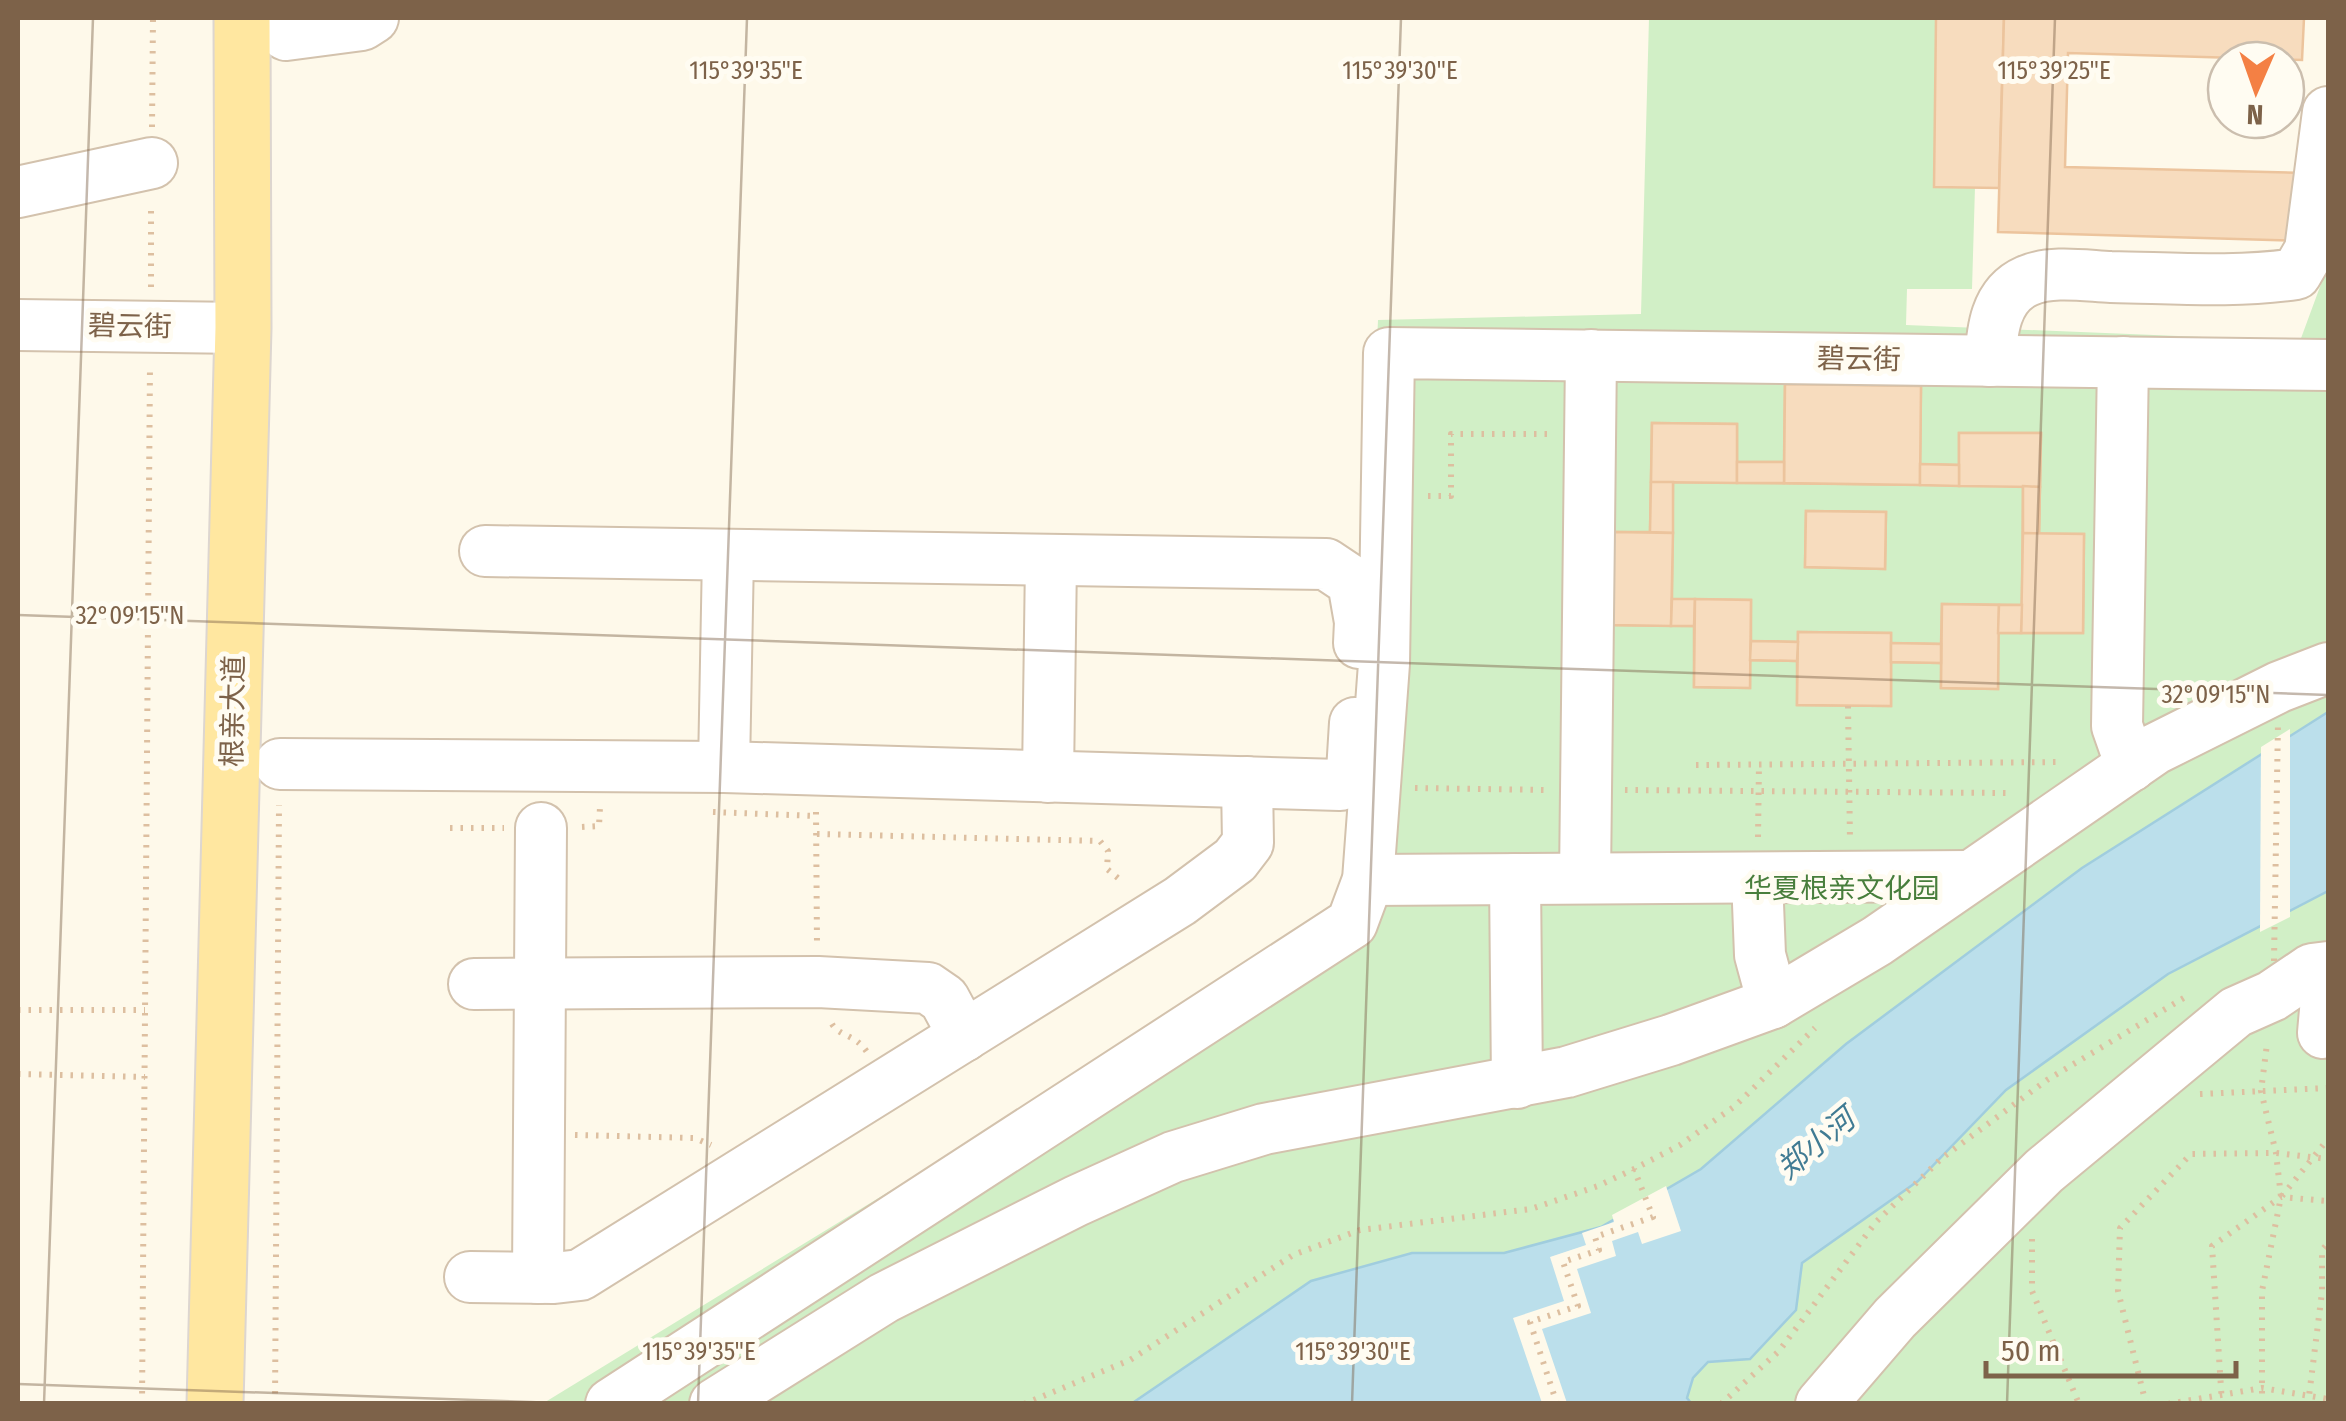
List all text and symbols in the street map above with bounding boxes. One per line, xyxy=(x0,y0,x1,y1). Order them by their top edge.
north arrow xyxy=(2206,40,2306,140)
text: 115°39'35"E xyxy=(689,56,803,86)
text: 115°39'30"E xyxy=(1342,56,1458,86)
text: 115°39'25"E xyxy=(1997,56,2111,86)
text: N xyxy=(2246,98,2264,131)
street label: 碧云街 xyxy=(88,309,172,343)
street label: 碧云街 xyxy=(1817,342,1901,376)
text: 32°09'15"N xyxy=(76,601,184,631)
street label: 根亲大道 xyxy=(216,655,250,767)
text: 32°09'15"N xyxy=(2162,680,2270,710)
park label: 华夏根亲文化园 xyxy=(1744,872,1940,905)
water label: 郑小河 xyxy=(1770,1098,1866,1187)
scale bar xyxy=(1986,1316,2236,1378)
text: 50 m xyxy=(2001,1333,2061,1369)
text: 115°39'35"E xyxy=(642,1337,756,1367)
text: 115°39'30"E xyxy=(1295,1337,1411,1367)

